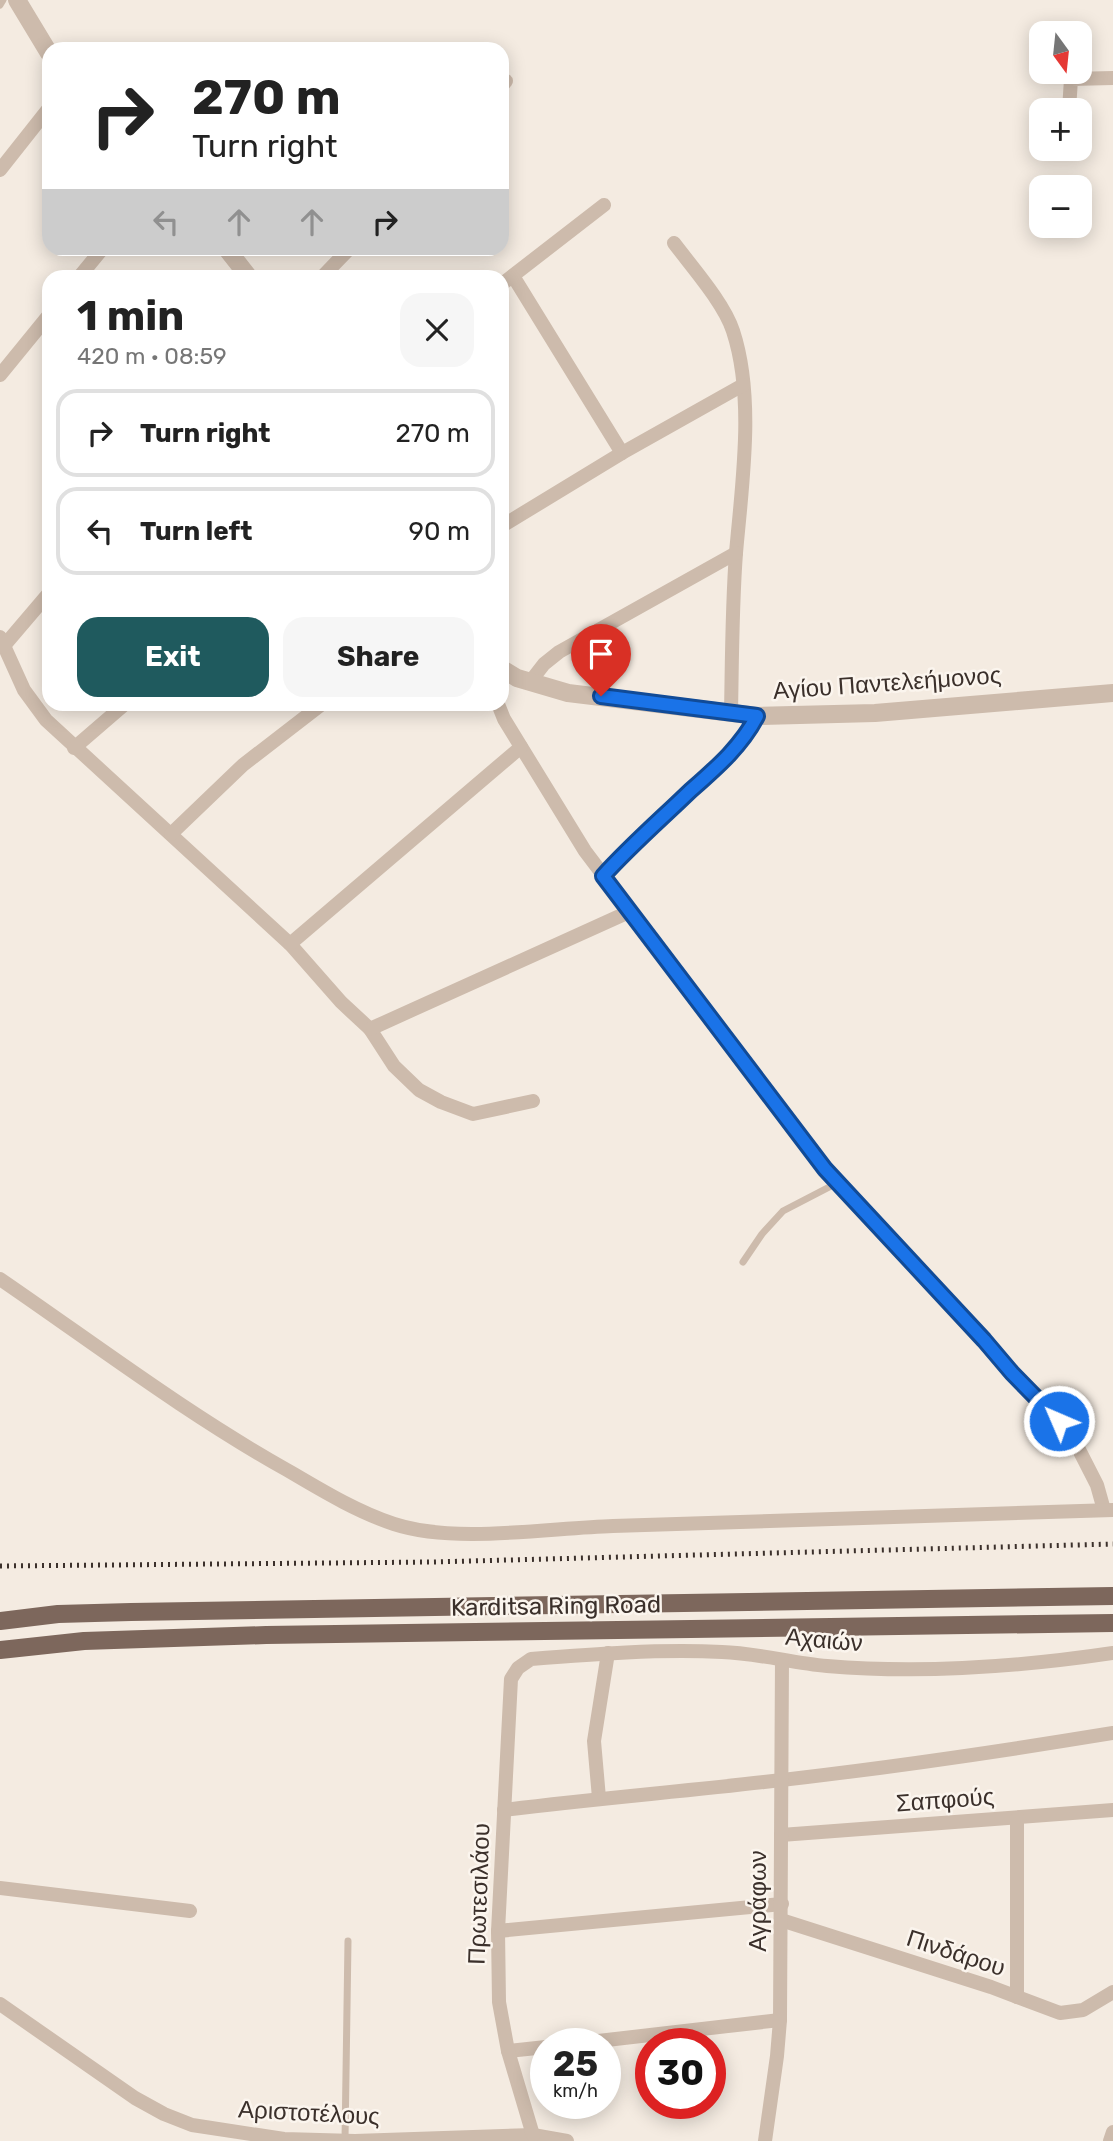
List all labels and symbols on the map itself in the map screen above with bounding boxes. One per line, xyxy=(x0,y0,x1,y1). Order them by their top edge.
north arrow xyxy=(1029,21,1092,84)
pin xyxy=(571,624,631,696)
street label: Αγίου Παντελεήμονος xyxy=(772,661,1002,705)
position arrow xyxy=(1022,1384,1096,1458)
street label: Karditsa Ring Road xyxy=(451,1590,661,1622)
street label: Αχαιών xyxy=(784,1623,864,1657)
street label: Σαπφούς xyxy=(895,1783,995,1817)
street label: Πρωτεσιλάου xyxy=(463,1823,495,1965)
street label: Αγράφων xyxy=(744,1850,772,1952)
street label: Πινδάρου xyxy=(903,1924,1009,1982)
speed limit sign: 30 xyxy=(635,2028,726,2119)
street label: Αριστοτέλους xyxy=(237,2095,381,2131)

